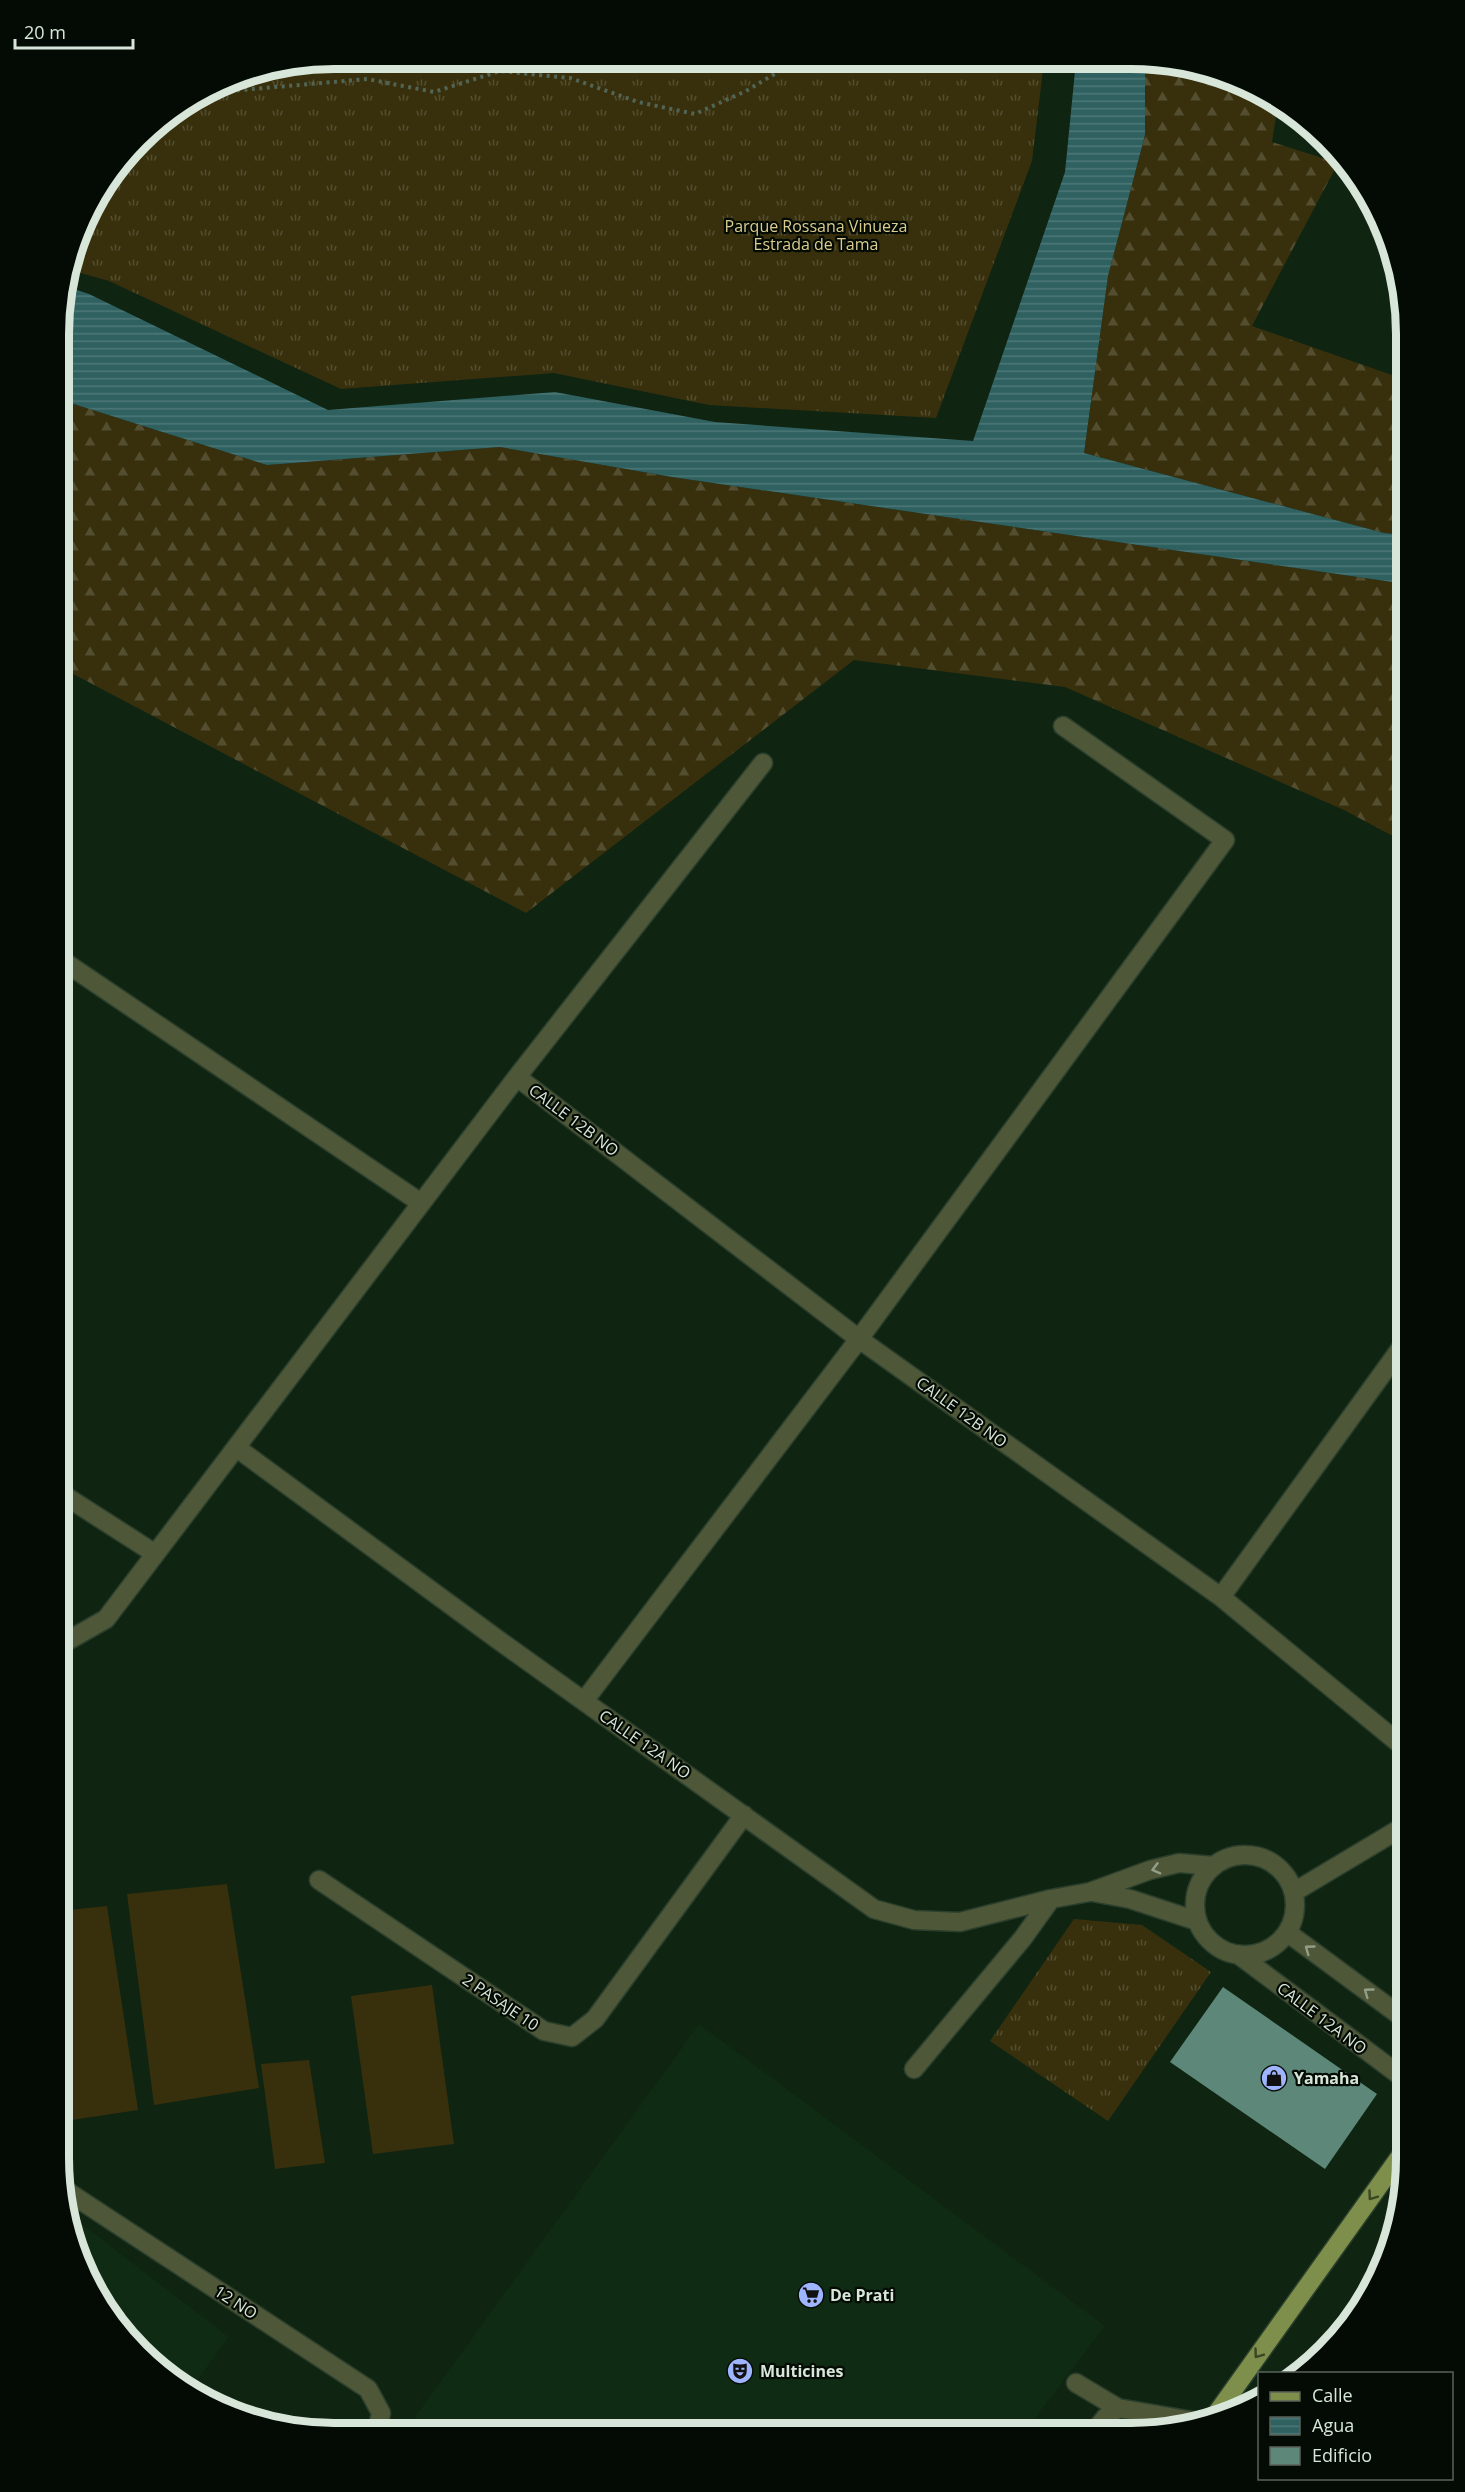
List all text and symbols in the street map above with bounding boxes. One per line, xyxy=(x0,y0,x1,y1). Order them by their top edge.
scale bar xyxy=(15,12,134,50)
text: 20 m xyxy=(24,20,66,44)
park label: Parque Rossana Vinueza Estrada de Tama xyxy=(725,215,907,255)
street label: CALLE 12B NO xyxy=(525,1079,623,1161)
street label: CALLE 12B NO xyxy=(912,1372,1012,1452)
street label: CALLE 12A NO xyxy=(595,1704,695,1784)
one-way arrow xyxy=(1151,1862,1161,1875)
one-way arrow xyxy=(1305,1945,1316,1956)
street label: 2 PASAJE 10 xyxy=(459,1968,543,2036)
street label: CALLE 12A NO xyxy=(1273,1977,1371,2059)
one-way arrow xyxy=(1364,1988,1375,1999)
shop icon: Yamaha xyxy=(1259,2063,1289,2093)
place label: Yamaha xyxy=(1294,2067,1359,2089)
one-way arrow xyxy=(1368,2189,1379,2200)
street label: 12 NO xyxy=(210,2280,262,2324)
supermarket icon: De Prati xyxy=(796,2280,826,2310)
place label: De Prati xyxy=(830,2284,894,2306)
one-way arrow xyxy=(1255,2348,1266,2359)
theatre icon: Multicines xyxy=(725,2356,755,2386)
place label: Multicines xyxy=(760,2360,843,2382)
legend xyxy=(1258,2372,1453,2480)
text: Calle xyxy=(1312,2383,1353,2407)
text: Agua xyxy=(1312,2413,1354,2437)
text: Edificio xyxy=(1312,2443,1372,2467)

